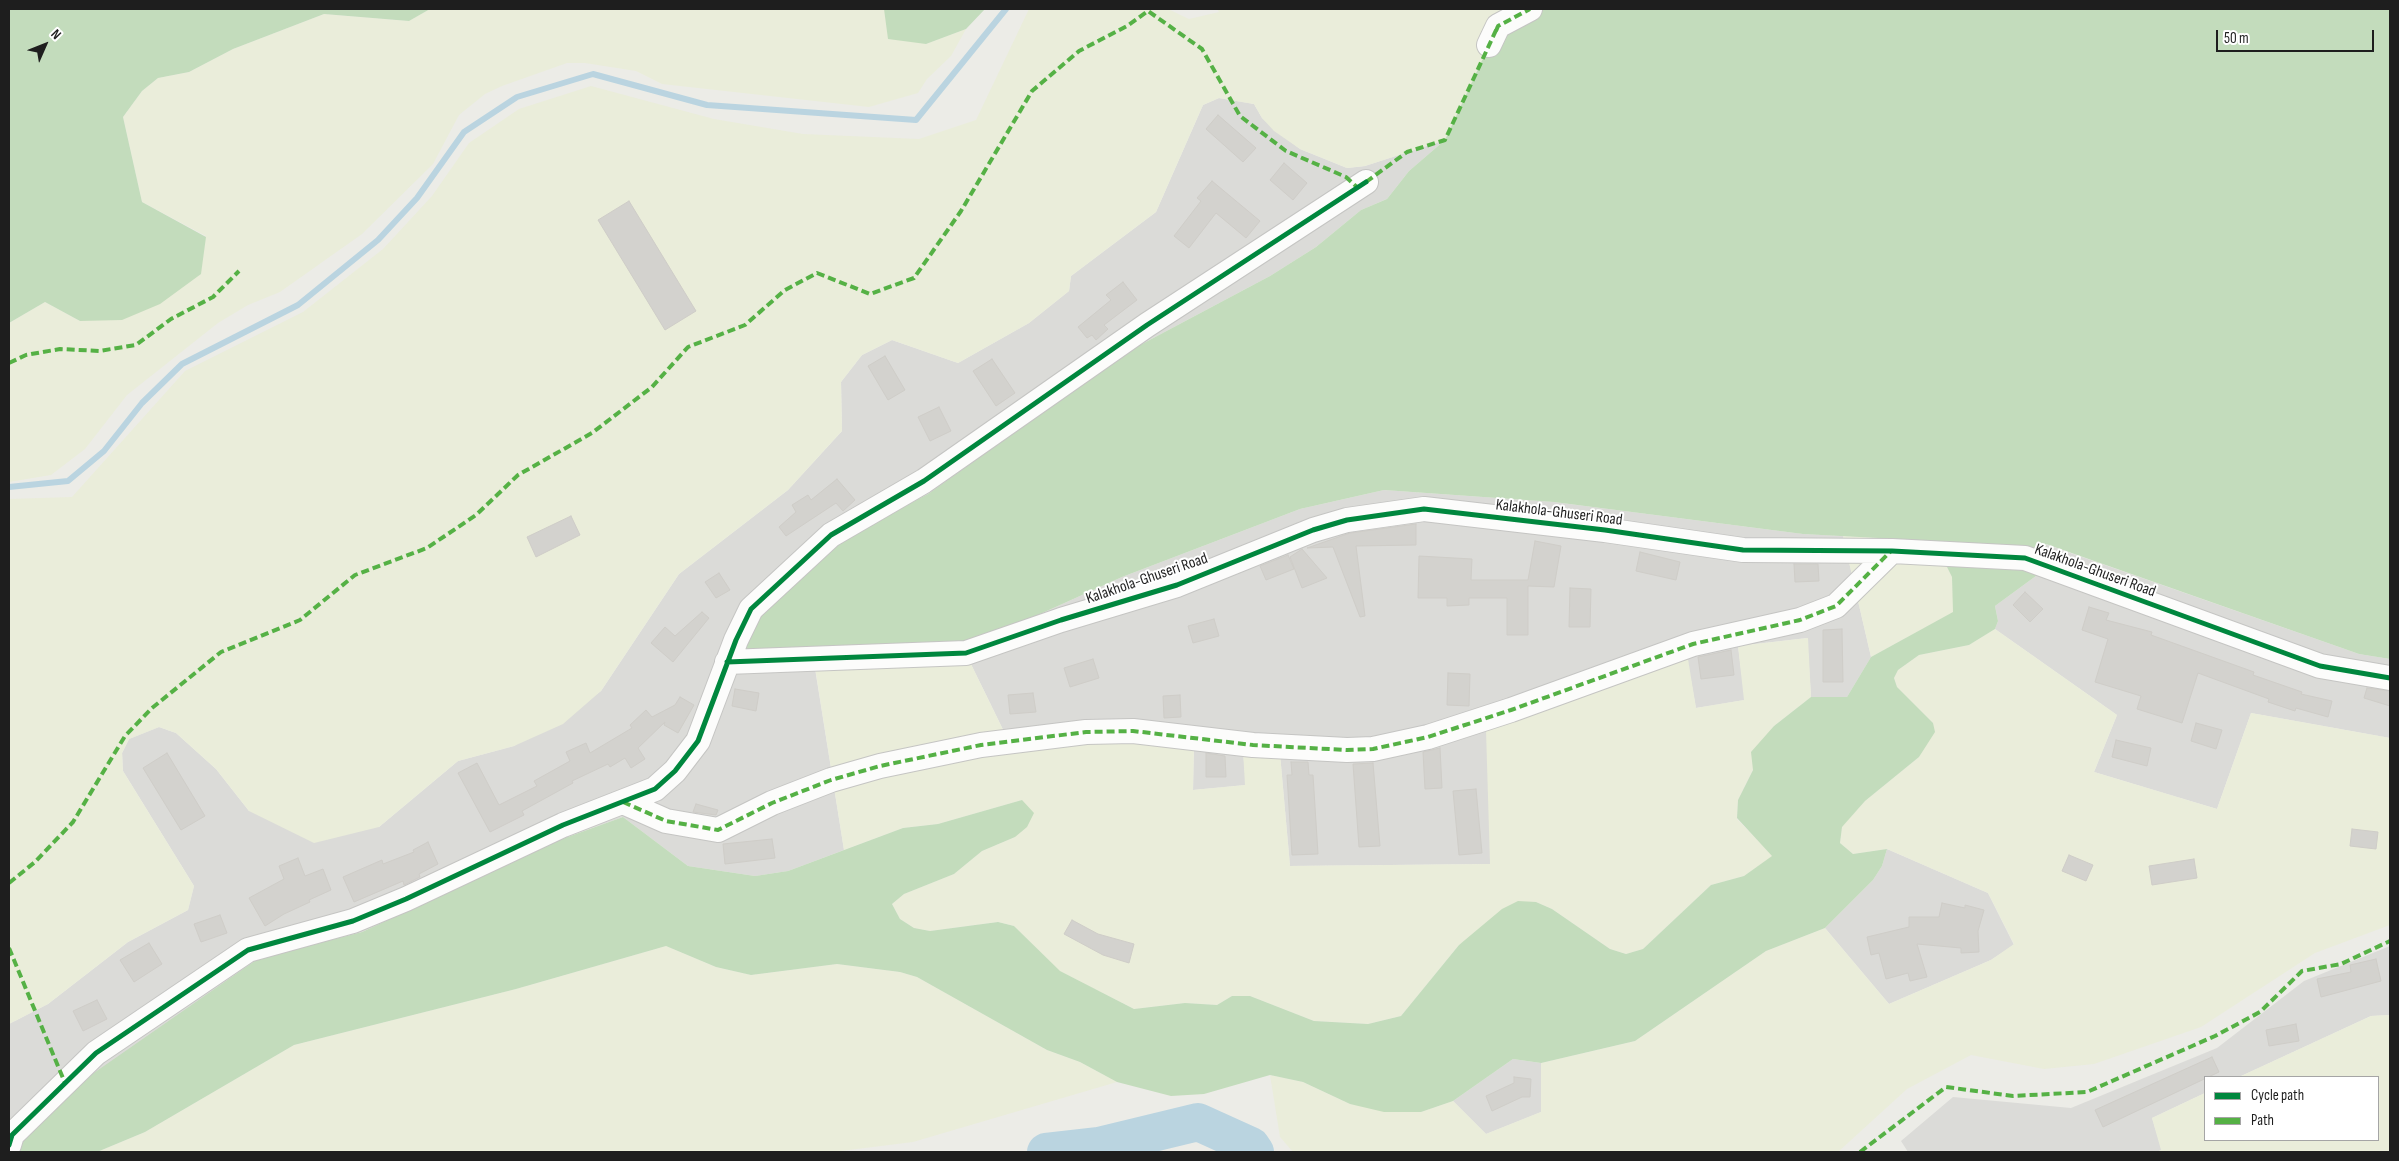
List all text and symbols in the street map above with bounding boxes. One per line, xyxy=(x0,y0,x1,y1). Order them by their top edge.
north arrow xyxy=(20,20,70,70)
scale bar xyxy=(2219,20,2376,52)
text: N xyxy=(47,26,65,43)
text: 50 m xyxy=(2224,29,2249,48)
street label: Kalakhola-Ghuseri Road xyxy=(1495,496,1623,530)
street label: Kalakhola-Ghuseri Road xyxy=(2032,540,2158,602)
street label: Kalakhola-Ghuseri Road xyxy=(1084,549,1210,609)
legend xyxy=(2204,1076,2379,1141)
text: Cycle path xyxy=(2251,1086,2304,1105)
text: Path xyxy=(2251,1111,2274,1130)

